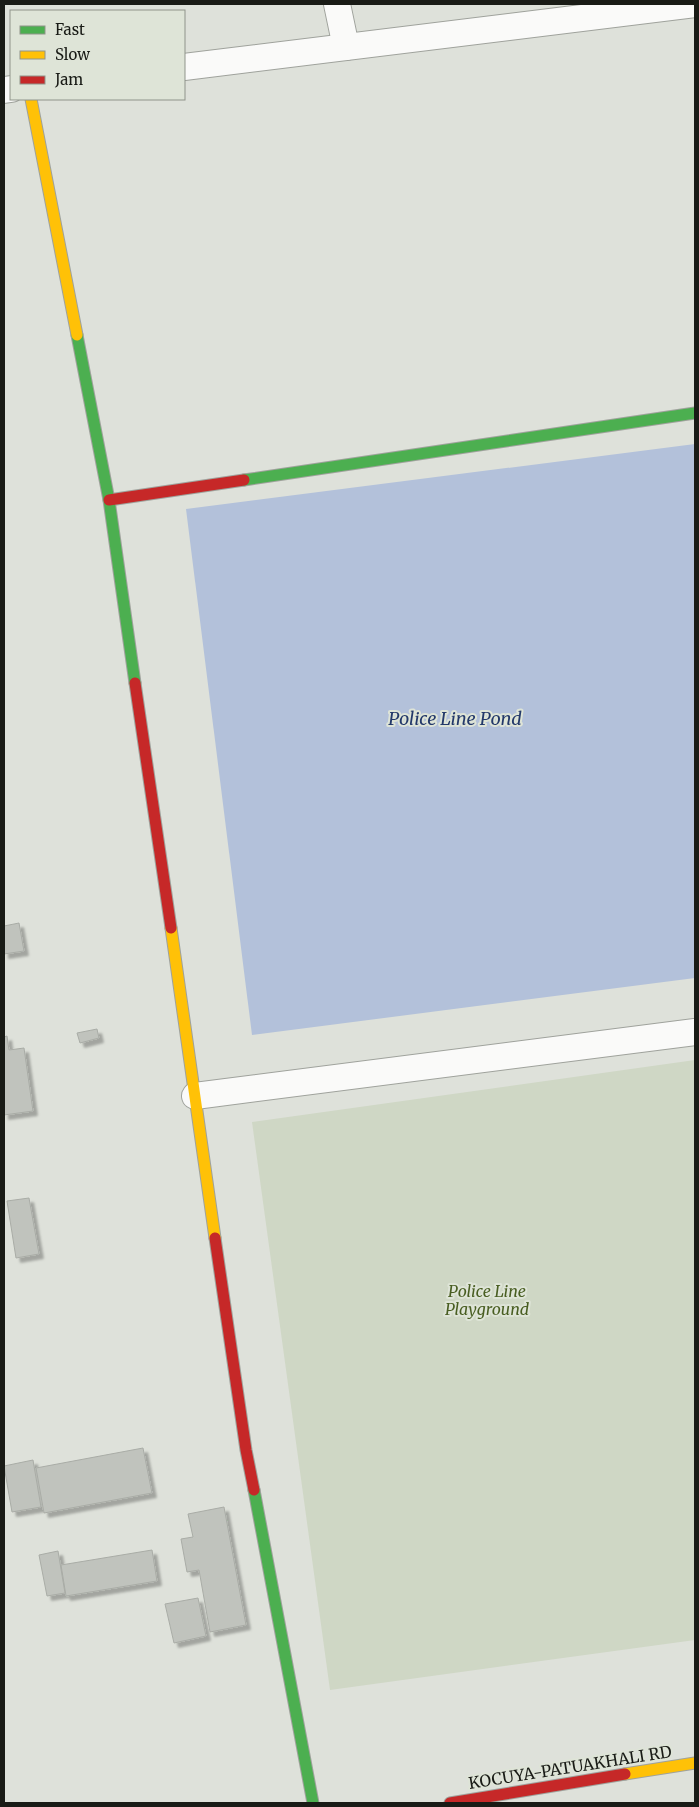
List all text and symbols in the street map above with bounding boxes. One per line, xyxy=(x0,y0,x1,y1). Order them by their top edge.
legend xyxy=(10,10,185,100)
text: Fast xyxy=(55,20,85,39)
text: Slow xyxy=(55,45,90,64)
text: Jam xyxy=(54,70,83,89)
water label: Police Line Pond xyxy=(388,707,522,730)
park label: Police Line Playground xyxy=(445,1281,530,1319)
street label: KOCUYA-PATUAKHALI RD xyxy=(467,1741,673,1793)

